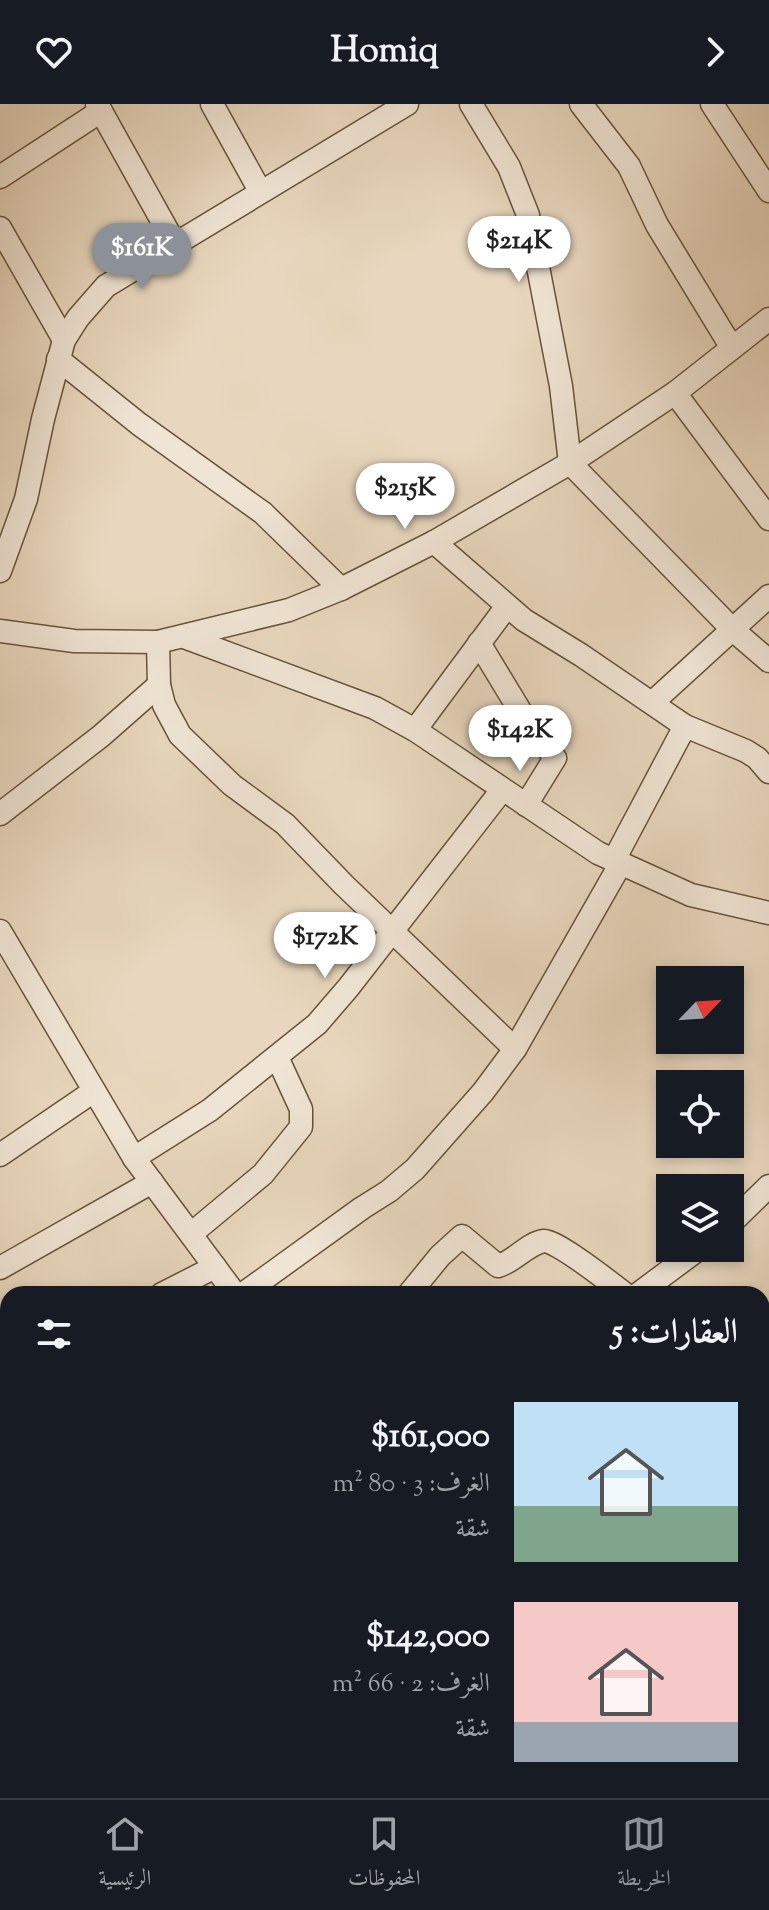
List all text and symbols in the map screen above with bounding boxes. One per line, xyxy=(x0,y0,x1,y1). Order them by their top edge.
text: Homiq xyxy=(330,26,439,78)
icon: heart xyxy=(32,30,76,74)
icon: forward xyxy=(693,30,737,74)
pin: $214K xyxy=(463,216,575,284)
pin: $161K xyxy=(86,223,198,291)
text: $214K xyxy=(486,223,552,260)
text: $161K xyxy=(110,230,174,267)
pin: $215K xyxy=(349,463,461,531)
text: $215K xyxy=(374,470,436,507)
pin: $142K xyxy=(464,705,576,773)
text: $142K xyxy=(487,712,553,749)
pin: $172K xyxy=(269,912,381,980)
text: $172K xyxy=(292,919,358,956)
north arrow xyxy=(656,966,744,1054)
map controls xyxy=(656,966,744,1262)
button: locate xyxy=(656,1070,744,1158)
button: layers xyxy=(656,1174,744,1262)
text: العقارات: 5 xyxy=(611,1309,738,1358)
icon: filters xyxy=(32,1312,76,1356)
text: $161,000 xyxy=(371,1413,490,1462)
icon: home xyxy=(578,1434,674,1530)
text: الغرف: 3 · 80 m² xyxy=(333,1466,490,1503)
text: شقة xyxy=(456,1511,490,1548)
text: $142,000 xyxy=(366,1613,490,1662)
icon: home xyxy=(578,1634,674,1730)
text: الغرف: 2 · 66 m² xyxy=(332,1666,490,1703)
text: شقة xyxy=(456,1711,490,1748)
tab: الرئيسية xyxy=(98,1812,151,1899)
tab: المحفوظات xyxy=(348,1812,420,1899)
tab: الخريطة xyxy=(617,1812,671,1899)

